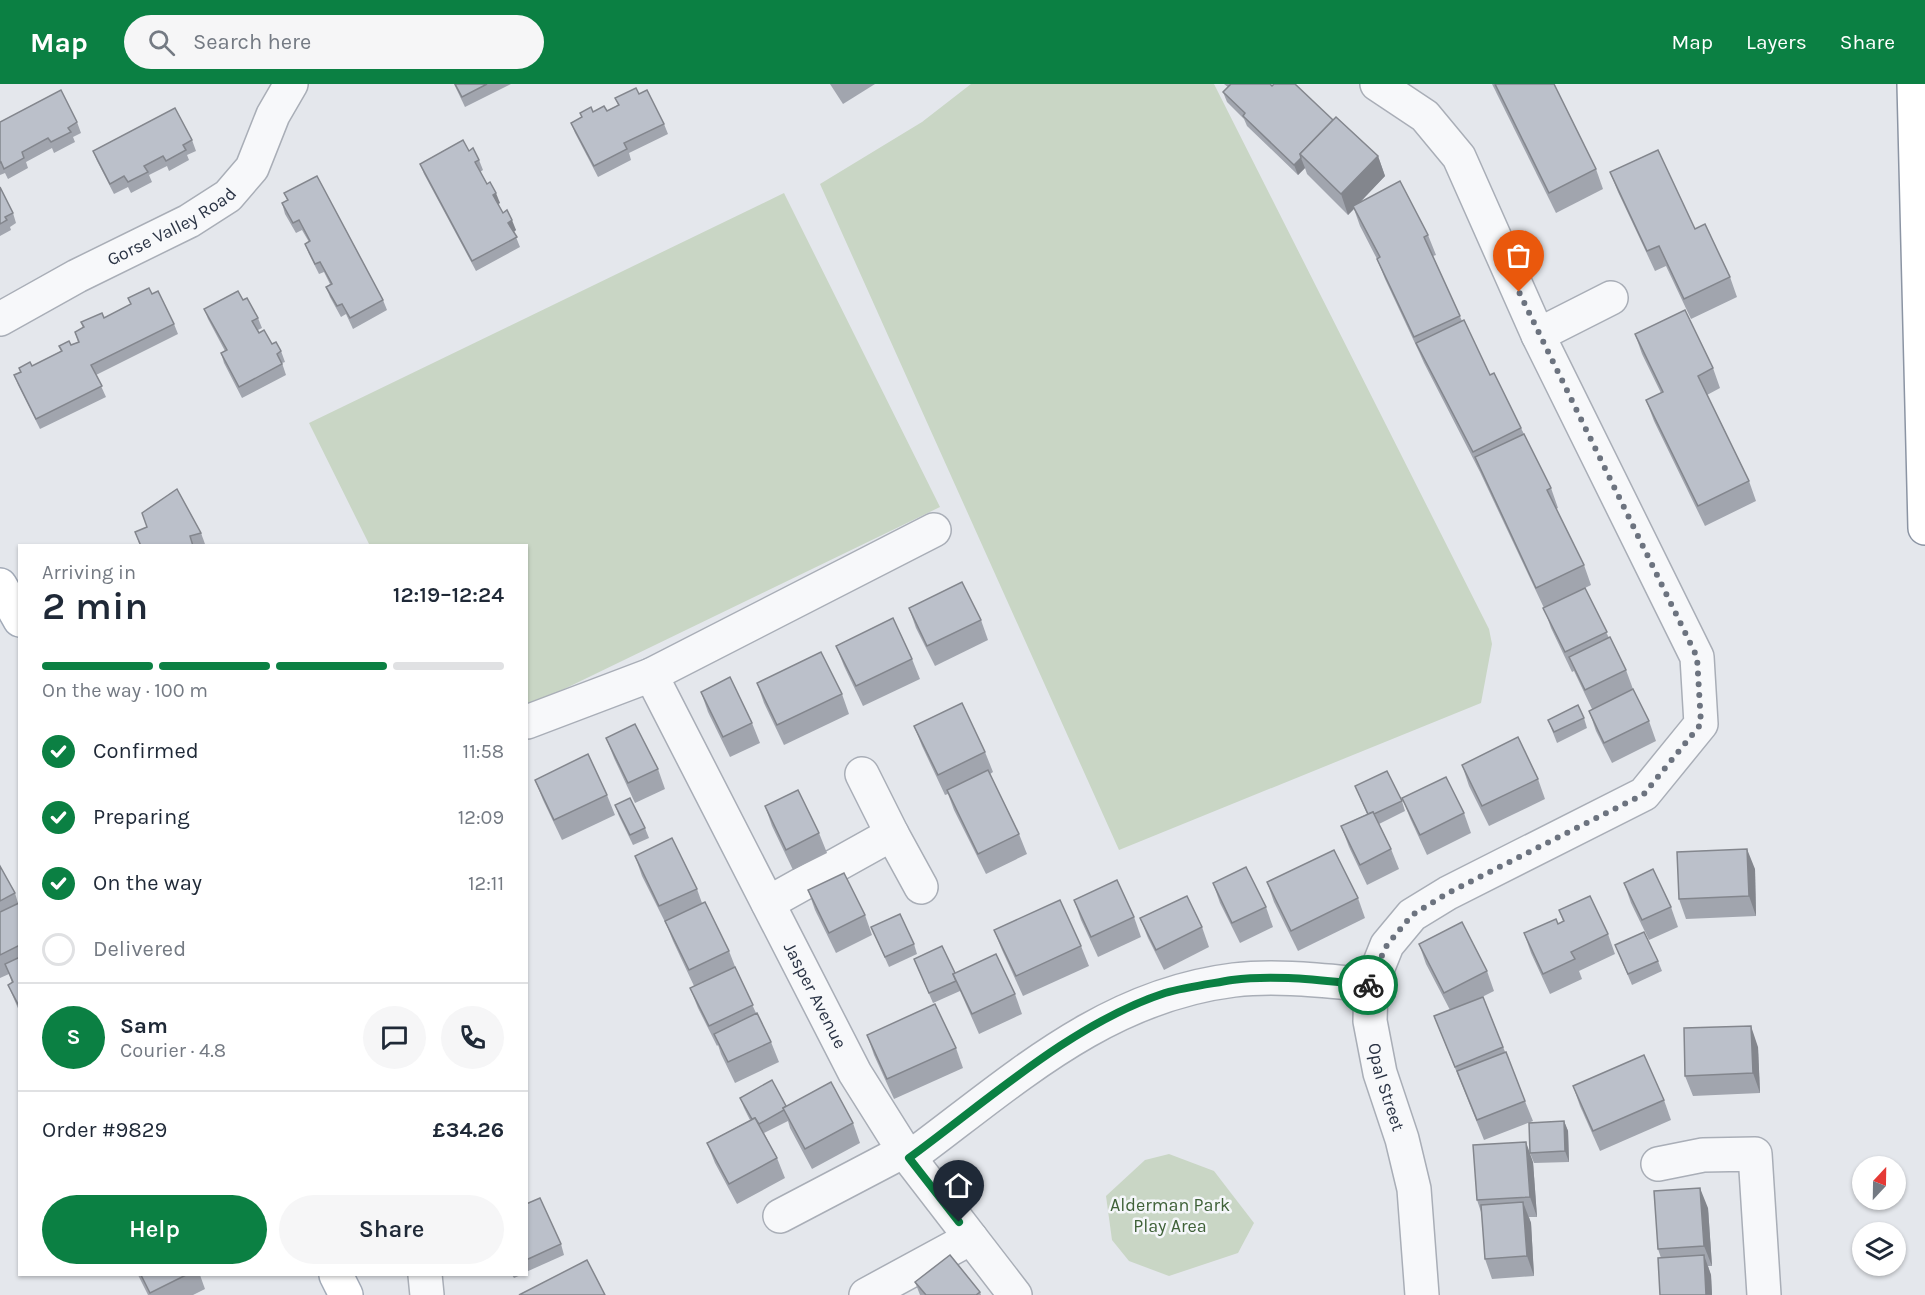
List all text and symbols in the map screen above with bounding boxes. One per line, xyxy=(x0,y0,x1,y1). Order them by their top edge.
search box xyxy=(124,15,544,69)
text: Map xyxy=(30,26,88,59)
icon: search xyxy=(145,26,178,59)
text: Search here xyxy=(193,29,311,55)
text: Map xyxy=(1671,30,1713,54)
text: Layers xyxy=(1746,30,1807,54)
text: Share xyxy=(1840,30,1895,54)
street label: Gorse Valley Road xyxy=(103,183,241,271)
pin xyxy=(1493,230,1544,292)
icon: bag xyxy=(1502,239,1535,272)
text: Arriving in xyxy=(42,561,136,584)
text: 12:19–12:24 xyxy=(393,582,504,608)
text: 2 min xyxy=(42,583,148,629)
text: On the way · 100 m xyxy=(42,679,208,702)
icon: check xyxy=(42,735,75,768)
text: Confirmed xyxy=(93,738,199,764)
text: 11:58 xyxy=(463,740,504,763)
icon: check xyxy=(42,801,75,834)
text: Preparing xyxy=(93,804,190,830)
text: 12:09 xyxy=(458,806,504,829)
icon: check xyxy=(42,867,75,900)
text: On the way xyxy=(93,870,202,896)
text: 12:11 xyxy=(468,872,504,895)
text: Delivered xyxy=(93,936,186,962)
street label: Jasper Avenue xyxy=(779,939,852,1052)
courier xyxy=(1338,955,1398,1015)
icon: bike xyxy=(1352,969,1385,1002)
button: chat xyxy=(363,1006,426,1069)
button: phone xyxy=(441,1006,504,1069)
text: Sam xyxy=(120,1013,168,1039)
text: S xyxy=(66,1024,81,1050)
text: Courier · 4.8 xyxy=(120,1039,226,1062)
street label: Opal Street xyxy=(1363,1041,1410,1134)
text: Order #9829 xyxy=(42,1117,167,1143)
text: £34.26 xyxy=(433,1117,504,1143)
north arrow xyxy=(1852,1156,1906,1210)
map controls xyxy=(1852,1156,1906,1276)
pin xyxy=(933,1160,984,1222)
icon: home xyxy=(942,1169,975,1202)
park label: Alderman Park Play Area xyxy=(1110,1194,1230,1237)
button: Help xyxy=(42,1195,267,1264)
button: Share xyxy=(279,1195,504,1264)
button: layers xyxy=(1852,1222,1906,1276)

